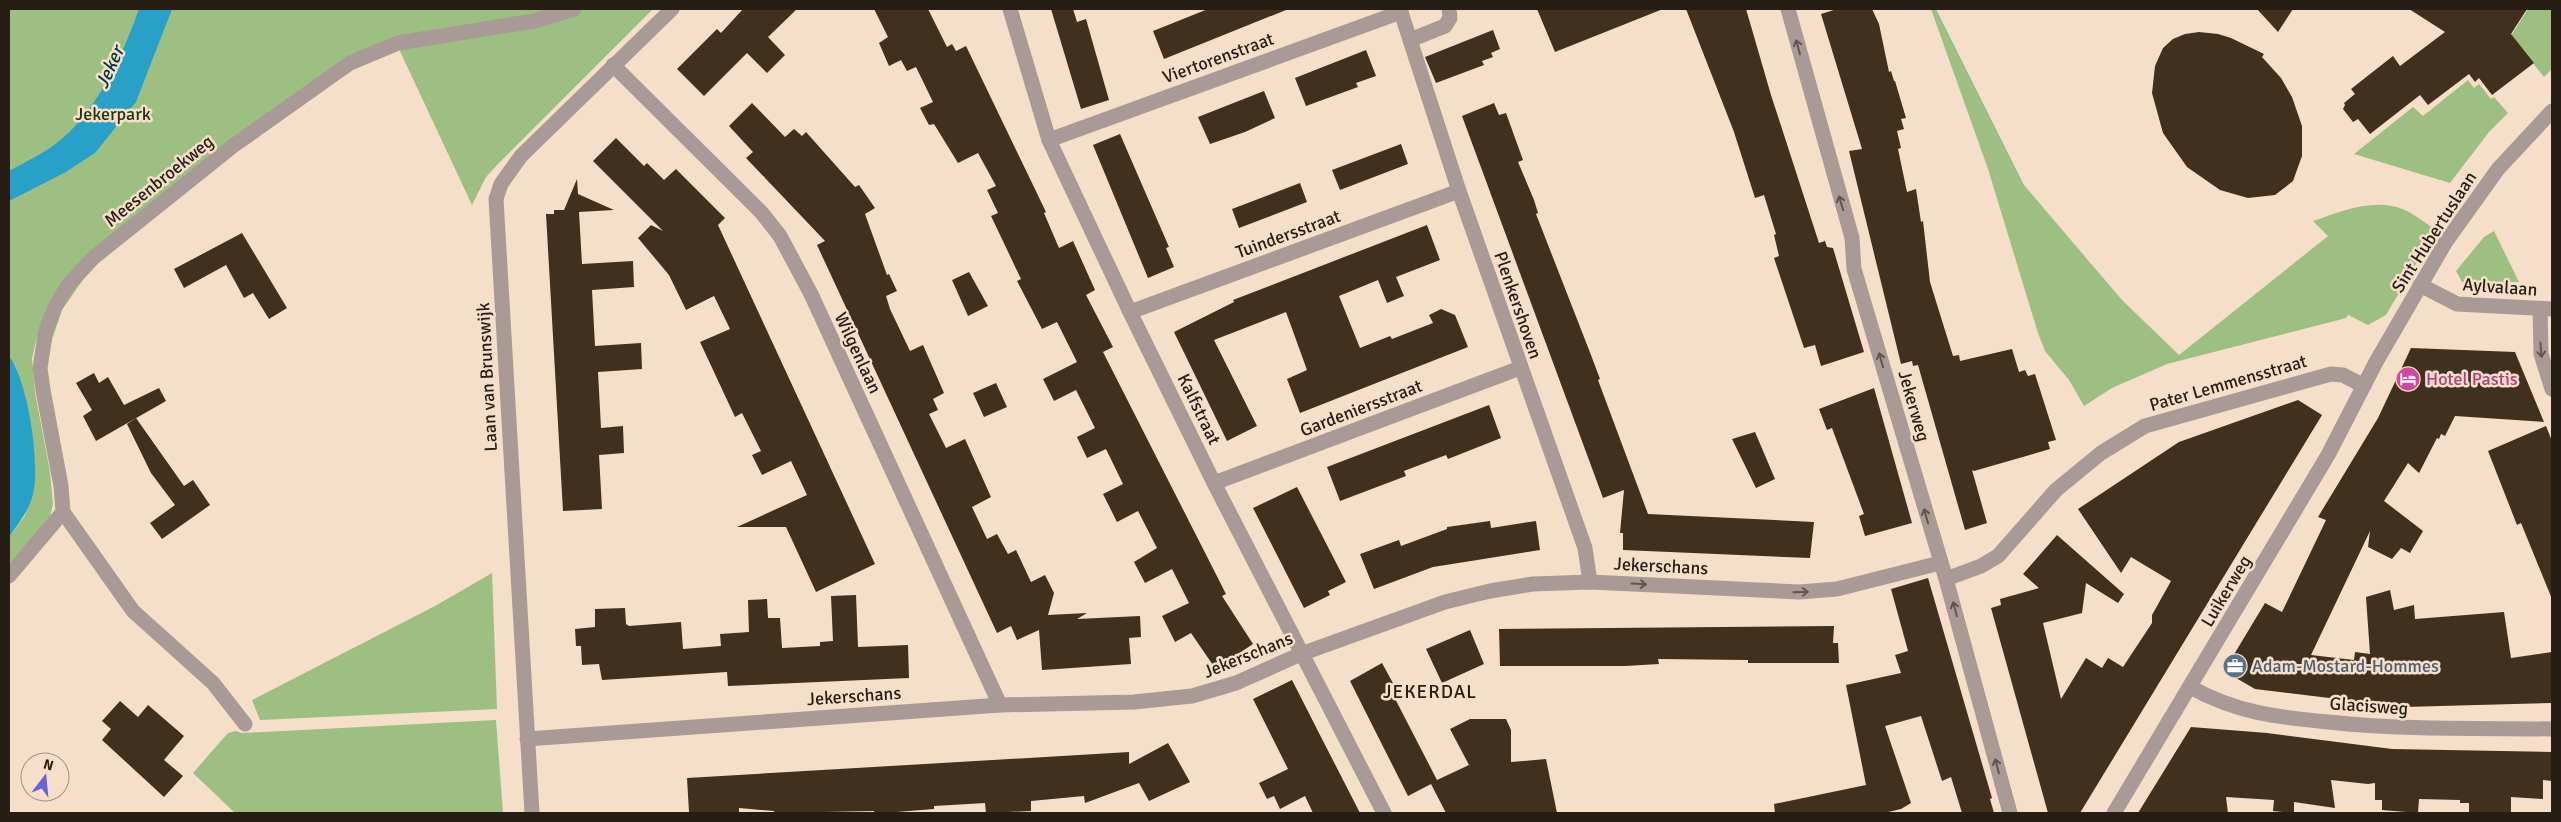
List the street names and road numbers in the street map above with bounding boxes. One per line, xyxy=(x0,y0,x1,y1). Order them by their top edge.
street label: Viertorenstraat xyxy=(1159,28,1277,88)
street label: Meesenbroekweg xyxy=(100,130,218,232)
street label: Sint Hubertuslaan xyxy=(2387,167,2481,297)
street label: Tuindersstraat xyxy=(1233,205,1343,263)
street label: Plenkershoven xyxy=(1489,248,1547,362)
street label: Aylvalaan xyxy=(2462,273,2538,301)
street label: Laan van Brunswijk xyxy=(472,302,502,452)
street label: Wilgenlaan xyxy=(830,309,886,397)
street label: Pater Lemmensstraat xyxy=(2147,350,2309,416)
street label: Jekerweg xyxy=(1893,368,1935,444)
street label: Kalfstraat xyxy=(1172,370,1226,448)
street label: Gardeniersstraat xyxy=(1297,375,1425,441)
street label: Luikerweg xyxy=(2196,551,2256,631)
street label: Jekerschans xyxy=(1613,553,1709,579)
street label: Jekerschans xyxy=(1200,627,1296,683)
street label: Jekerschans xyxy=(806,682,902,710)
street label: Glacisweg xyxy=(2329,692,2409,720)

